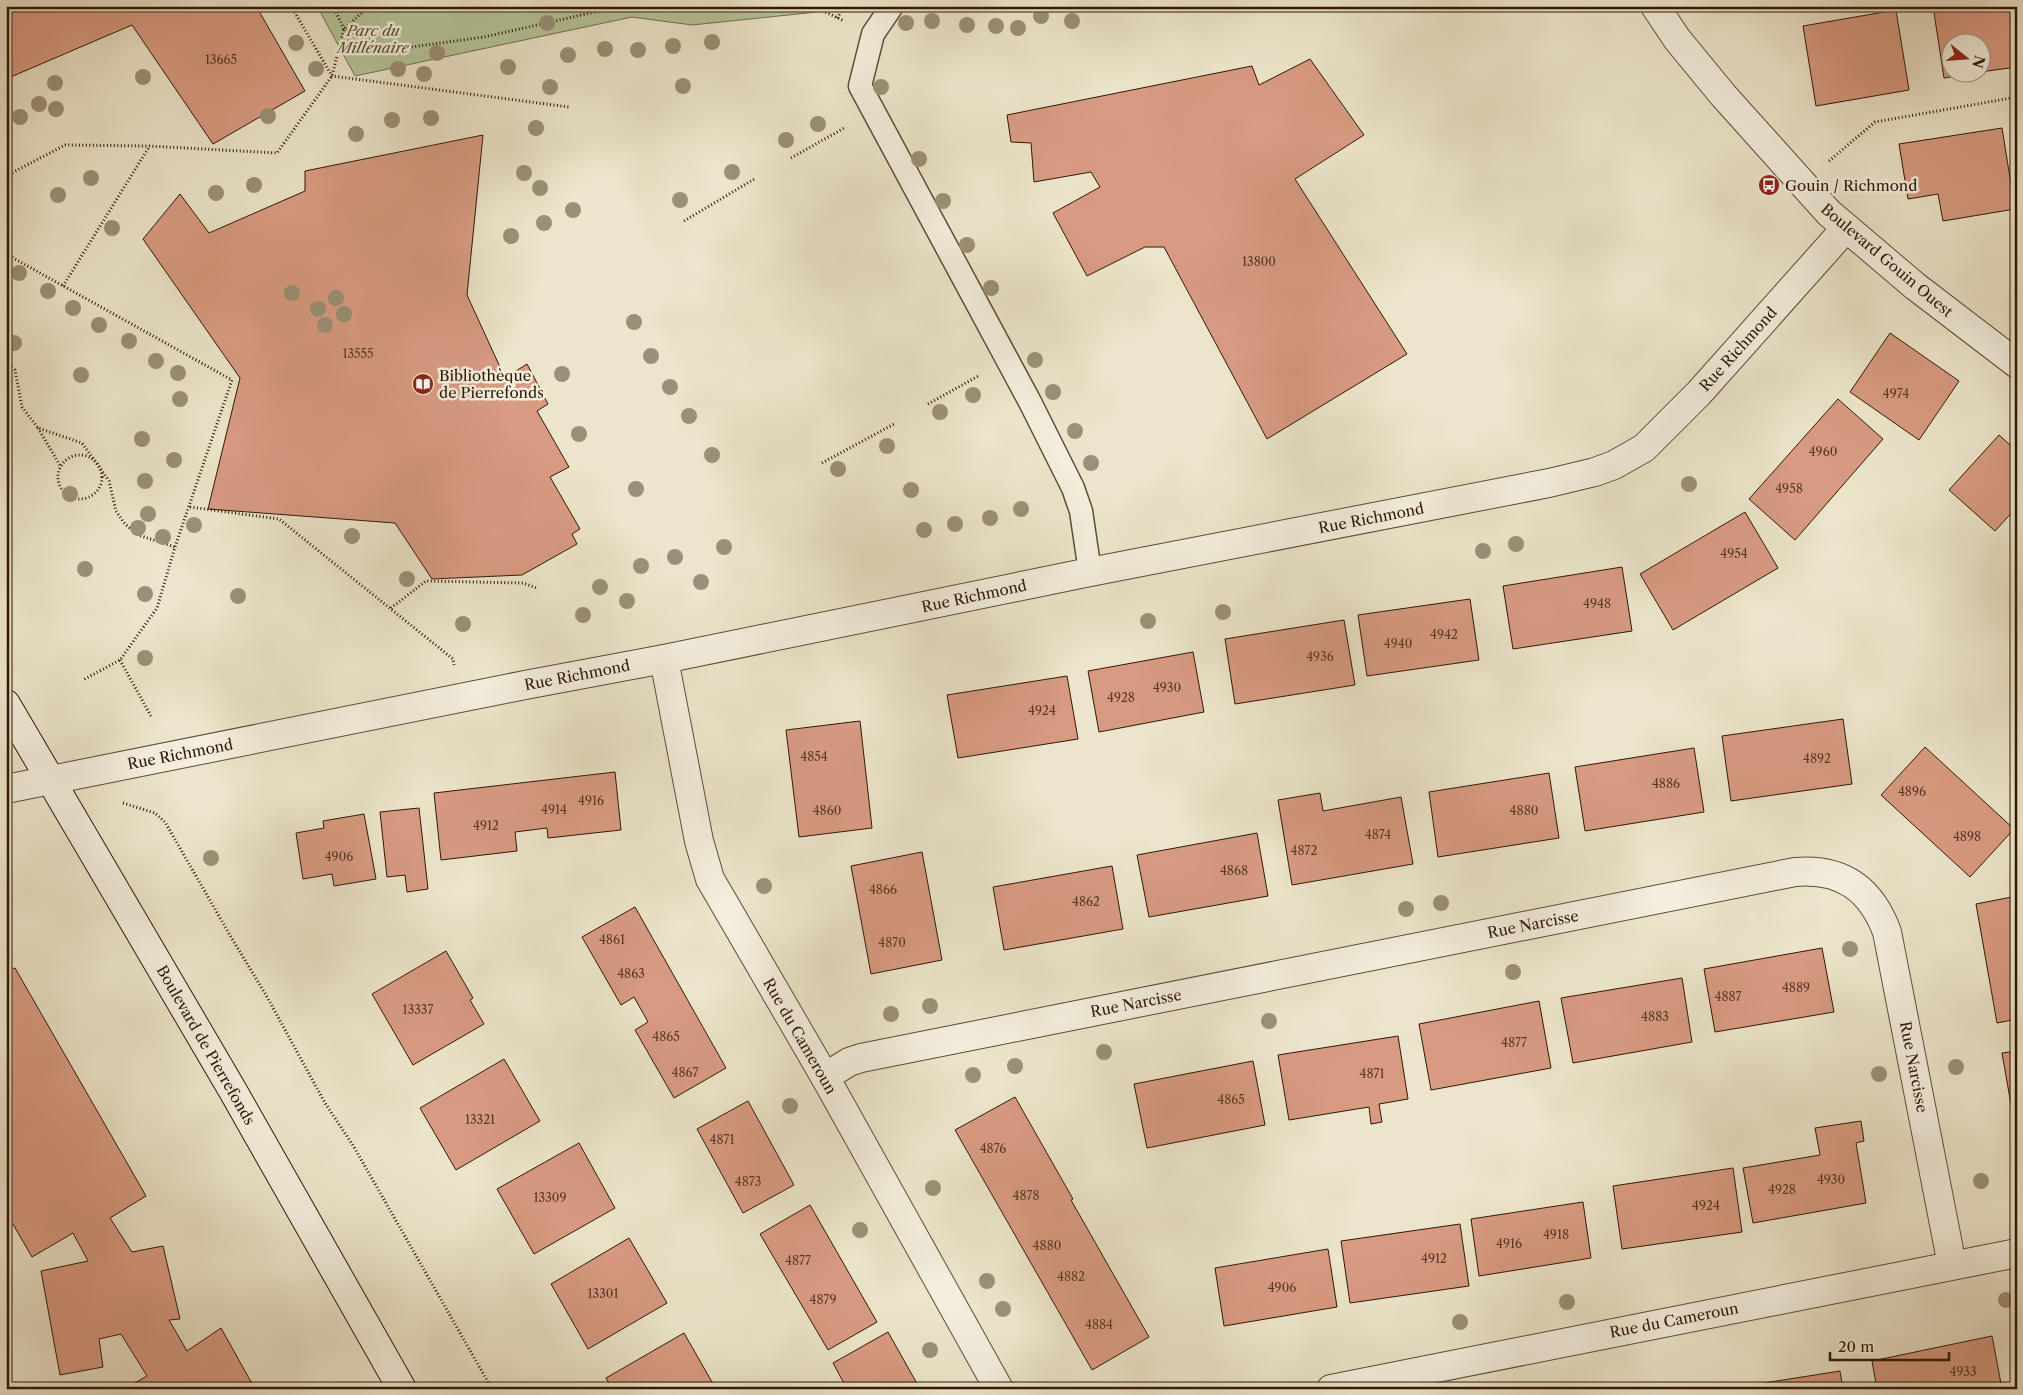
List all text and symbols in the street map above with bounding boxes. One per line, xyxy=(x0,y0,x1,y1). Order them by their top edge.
park label: Parc du Millénaire xyxy=(335,21,409,57)
north arrow xyxy=(1940,32,1990,82)
house number: 13665 xyxy=(205,52,237,67)
text: N xyxy=(1968,53,1989,70)
bus stop icon: Gouin / Richmond xyxy=(1757,173,1781,197)
place label: Gouin / Richmond xyxy=(1785,176,1917,195)
street label: Boulevard Gouin Ouest xyxy=(1817,199,1957,321)
house number: 13800 xyxy=(1242,254,1276,269)
street label: Rue Richmond xyxy=(1695,303,1781,395)
house number: 13555 xyxy=(342,346,374,361)
place label: Bibliothèque de Pierrefonds xyxy=(439,366,544,402)
library icon: Bibliothèque de Pierrefonds xyxy=(411,372,435,396)
house number: 4974 xyxy=(1883,386,1909,401)
house number: 4960 xyxy=(1809,444,1837,459)
house number: 4958 xyxy=(1775,481,1803,496)
street label: Rue Richmond xyxy=(1317,498,1425,538)
house number: 4954 xyxy=(1720,546,1748,561)
street label: Rue Richmond xyxy=(920,576,1028,616)
house number: 4948 xyxy=(1583,596,1611,611)
house number: 4942 xyxy=(1430,627,1458,642)
house number: 4940 xyxy=(1384,636,1412,651)
house number: 4936 xyxy=(1306,649,1334,664)
street label: Rue Richmond xyxy=(523,655,631,695)
house number: 4930 xyxy=(1153,680,1181,695)
house number: 4928 xyxy=(1107,690,1135,705)
house number: 4924 xyxy=(1028,703,1056,718)
street label: Rue Richmond xyxy=(126,734,234,774)
house number: 4854 xyxy=(800,749,828,764)
house number: 4892 xyxy=(1803,751,1831,766)
house number: 4886 xyxy=(1652,776,1680,791)
house number: 4896 xyxy=(1898,784,1926,799)
house number: 4916 xyxy=(578,793,604,808)
house number: 4914 xyxy=(541,802,567,817)
house number: 4860 xyxy=(813,803,841,818)
house number: 4880 xyxy=(1510,803,1538,818)
house number: 4912 xyxy=(473,818,499,833)
house number: 4874 xyxy=(1365,827,1391,842)
house number: 4898 xyxy=(1953,829,1981,844)
house number: 4872 xyxy=(1291,843,1318,858)
house number: 4906 xyxy=(325,849,353,864)
house number: 4868 xyxy=(1220,863,1248,878)
house number: 4866 xyxy=(869,882,897,897)
house number: 4862 xyxy=(1072,894,1100,909)
street label: Rue Narcisse xyxy=(1486,906,1580,942)
house number: 4861 xyxy=(599,932,625,947)
house number: 4870 xyxy=(878,935,906,950)
street label: Boulevard de Pierrefonds xyxy=(153,962,259,1128)
house number: 4863 xyxy=(617,966,645,981)
street label: Rue du Cameroun xyxy=(759,975,841,1098)
house number: 4889 xyxy=(1782,980,1810,995)
street label: Rue Narcisse xyxy=(1089,985,1183,1021)
house number: 4887 xyxy=(1714,989,1742,1004)
house number: 13337 xyxy=(403,1002,433,1017)
house number: 4883 xyxy=(1641,1009,1669,1024)
street label: Rue Narcisse xyxy=(1896,1020,1932,1114)
house number: 4865 xyxy=(652,1029,680,1044)
house number: 4877 xyxy=(1501,1035,1527,1050)
house number: 4867 xyxy=(672,1065,699,1080)
house number: 4871 xyxy=(1359,1066,1385,1081)
house number: 4865 xyxy=(1217,1092,1245,1107)
house number: 13321 xyxy=(465,1112,495,1127)
house number: 4871 xyxy=(709,1132,735,1147)
house number: 4876 xyxy=(980,1141,1006,1156)
house number: 4930 xyxy=(1817,1172,1845,1187)
house number: 4873 xyxy=(735,1174,761,1189)
house number: 4928 xyxy=(1768,1182,1796,1197)
house number: 4878 xyxy=(1012,1188,1040,1203)
house number: 13309 xyxy=(534,1190,566,1205)
house number: 4924 xyxy=(1692,1198,1720,1213)
house number: 4918 xyxy=(1543,1227,1569,1242)
house number: 4916 xyxy=(1496,1236,1522,1251)
house number: 4880 xyxy=(1033,1238,1061,1253)
house number: 4912 xyxy=(1421,1251,1447,1266)
house number: 4877 xyxy=(785,1253,811,1268)
house number: 4882 xyxy=(1057,1269,1085,1284)
house number: 4906 xyxy=(1268,1280,1296,1295)
house number: 13301 xyxy=(588,1286,618,1301)
house number: 4879 xyxy=(810,1292,837,1307)
street label: Rue du Cameroun xyxy=(1608,1298,1741,1342)
house number: 4884 xyxy=(1085,1317,1113,1332)
scale bar xyxy=(1830,1330,1949,1362)
text: 20 m xyxy=(1838,1337,1874,1356)
house number: 4933 xyxy=(1949,1364,1977,1379)

